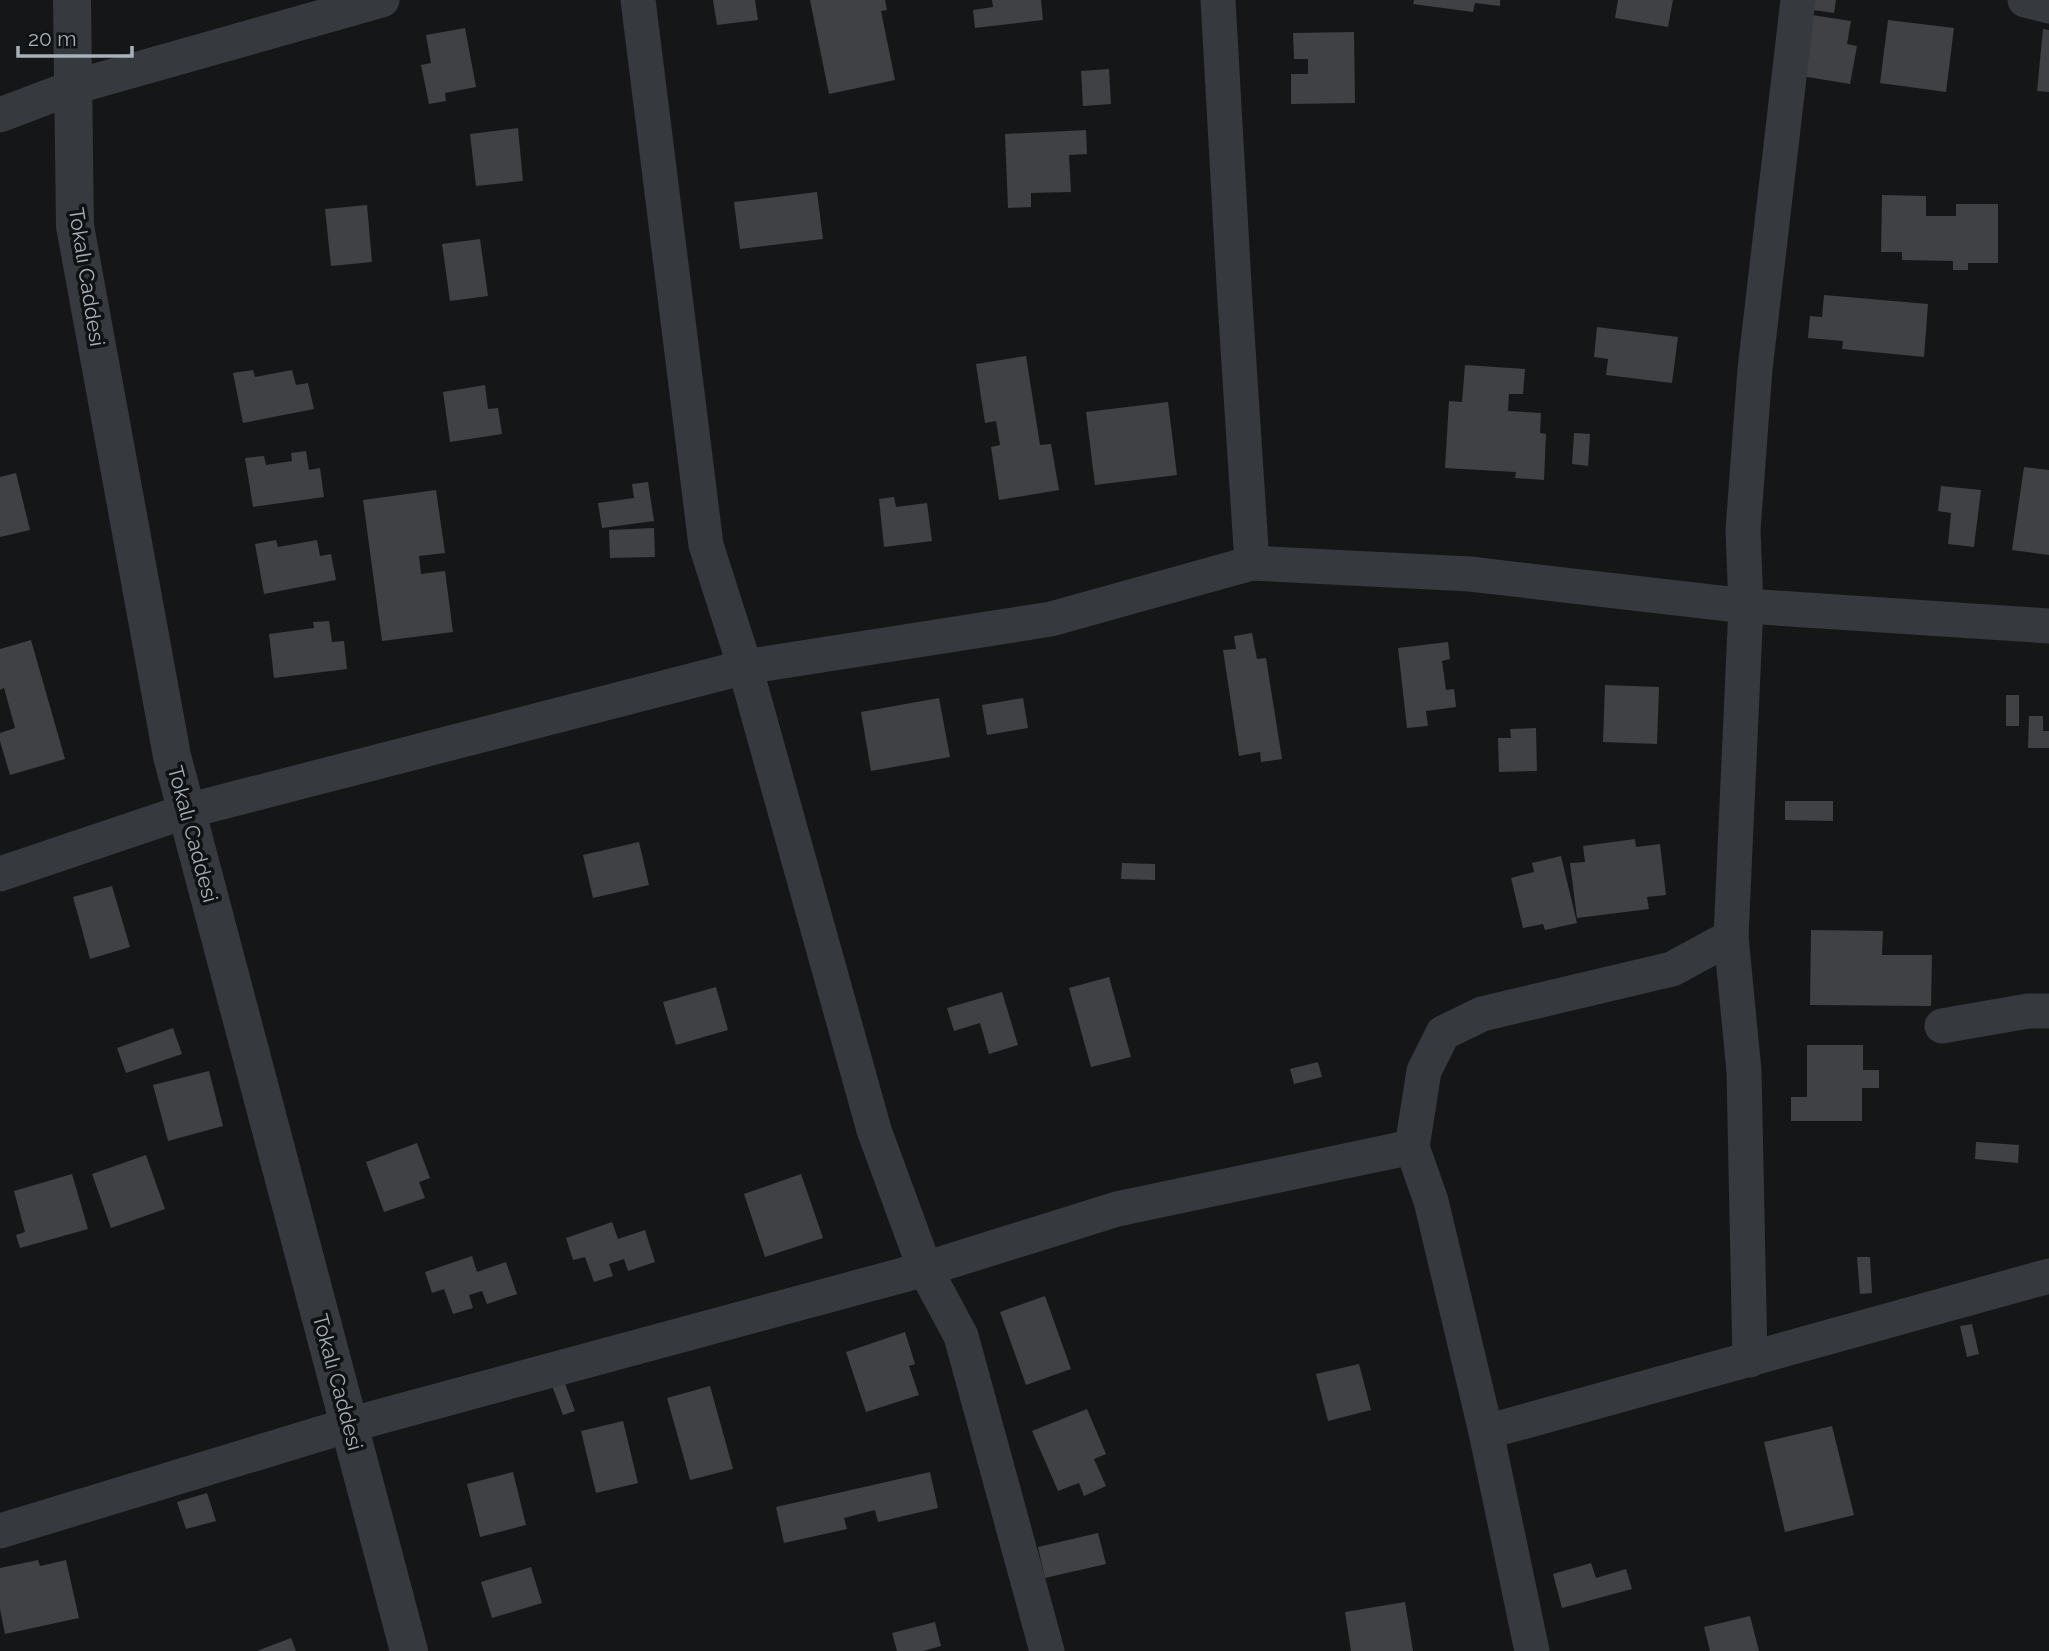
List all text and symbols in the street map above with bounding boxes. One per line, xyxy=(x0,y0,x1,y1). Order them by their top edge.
scale bar xyxy=(18,14,131,58)
text: 20 m xyxy=(28,26,76,51)
street label: Tokalı Caddesi xyxy=(64,206,110,348)
street label: Tokalı Caddesi xyxy=(163,763,223,905)
street label: Tokalı Caddesi xyxy=(308,1311,368,1453)

